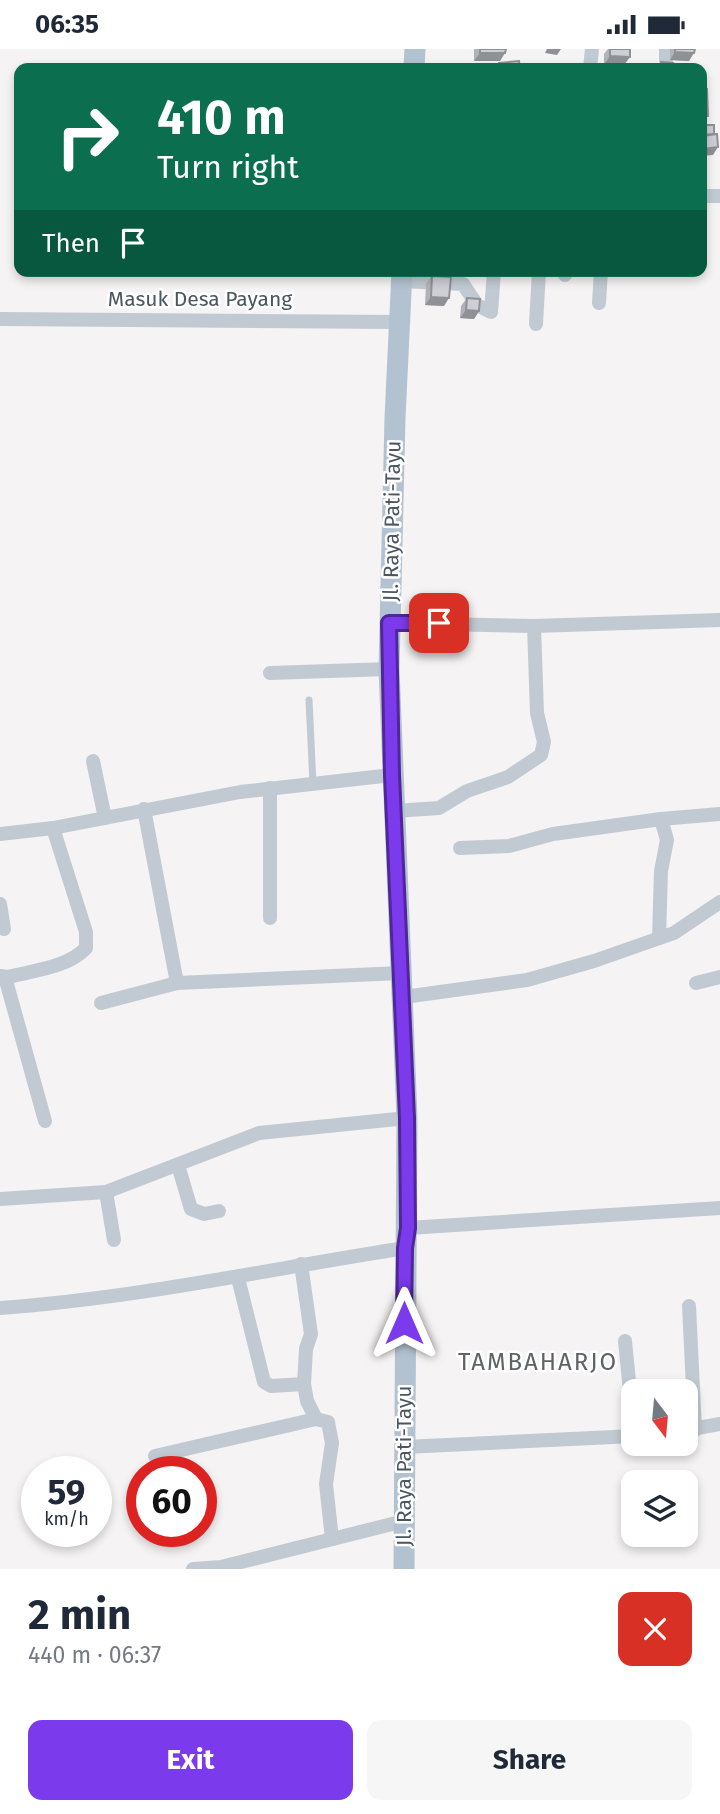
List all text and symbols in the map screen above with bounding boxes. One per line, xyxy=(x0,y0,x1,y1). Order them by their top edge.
text: 06:35 xyxy=(35,9,99,40)
text: 410 m xyxy=(157,88,286,147)
icon: right xyxy=(42,91,133,182)
text: Turn right xyxy=(157,148,299,186)
icon: arrive xyxy=(114,224,152,262)
text: Then xyxy=(42,228,100,259)
street label: Masuk Desa Payang xyxy=(108,286,292,312)
street label: Jl. Raya Pati-Tayu xyxy=(378,440,406,602)
pin xyxy=(409,593,469,653)
icon: arrive xyxy=(420,604,458,642)
position arrow xyxy=(367,1286,441,1360)
district label: TAMBAHARJO xyxy=(458,1348,618,1376)
north arrow xyxy=(621,1379,698,1456)
map controls xyxy=(621,1379,698,1547)
street label: Jl. Raya Pati-Tayu xyxy=(391,1386,417,1546)
speed limit sign: 60 xyxy=(126,1456,217,1547)
button: layers xyxy=(621,1470,698,1547)
text: 59 xyxy=(48,1471,85,1513)
text: km/h xyxy=(44,1508,89,1530)
text: 2 min xyxy=(28,1590,131,1640)
button: close xyxy=(618,1592,692,1666)
text: 440 m · 06:37 xyxy=(28,1641,161,1669)
button: Exit xyxy=(28,1720,353,1800)
button: Share xyxy=(367,1720,692,1800)

